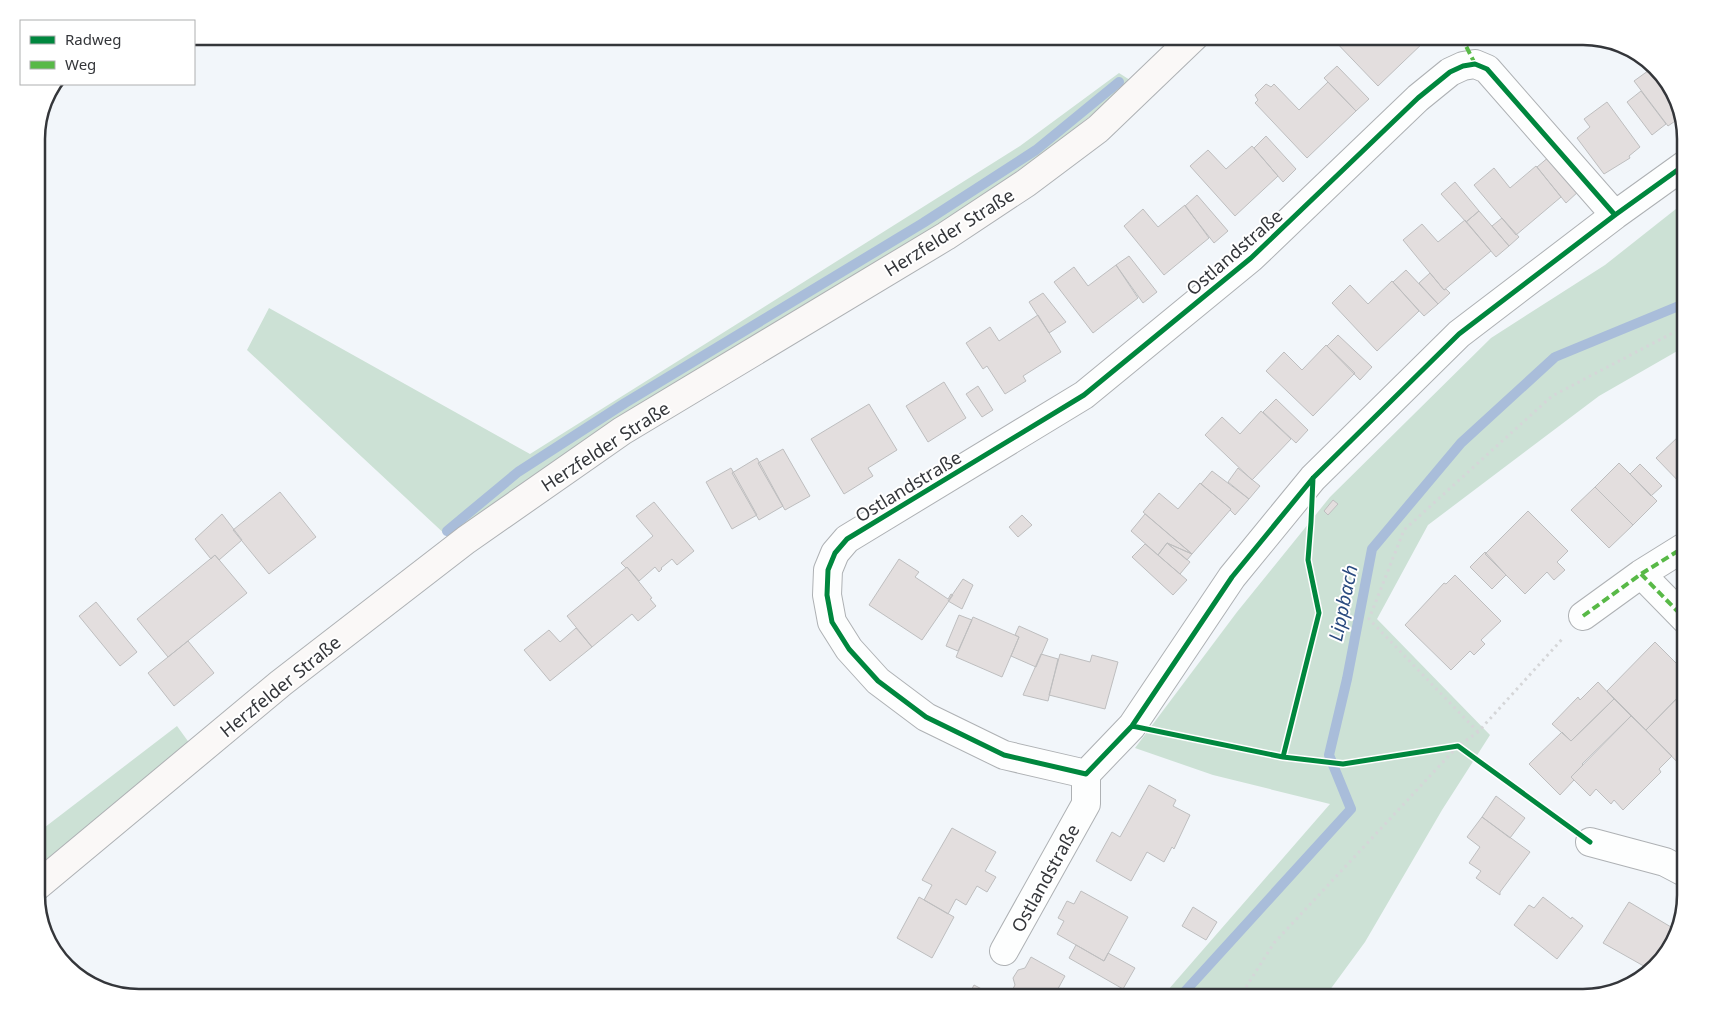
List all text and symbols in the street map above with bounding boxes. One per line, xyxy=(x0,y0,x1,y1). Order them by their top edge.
legend xyxy=(20,20,195,85)
text: Radweg xyxy=(65,29,121,49)
text: Weg xyxy=(65,54,96,74)
street label: Herzfelder Straße xyxy=(880,182,1018,282)
street label: Ostlandstraße xyxy=(1181,204,1287,300)
street label: Herzfelder Straße xyxy=(536,395,674,497)
street label: Ostlandstraße xyxy=(850,445,966,527)
water label: Lippbach xyxy=(1322,562,1364,644)
street label: Herzfelder Straße xyxy=(215,630,345,742)
street label: Ostlandstraße xyxy=(1005,820,1085,936)

